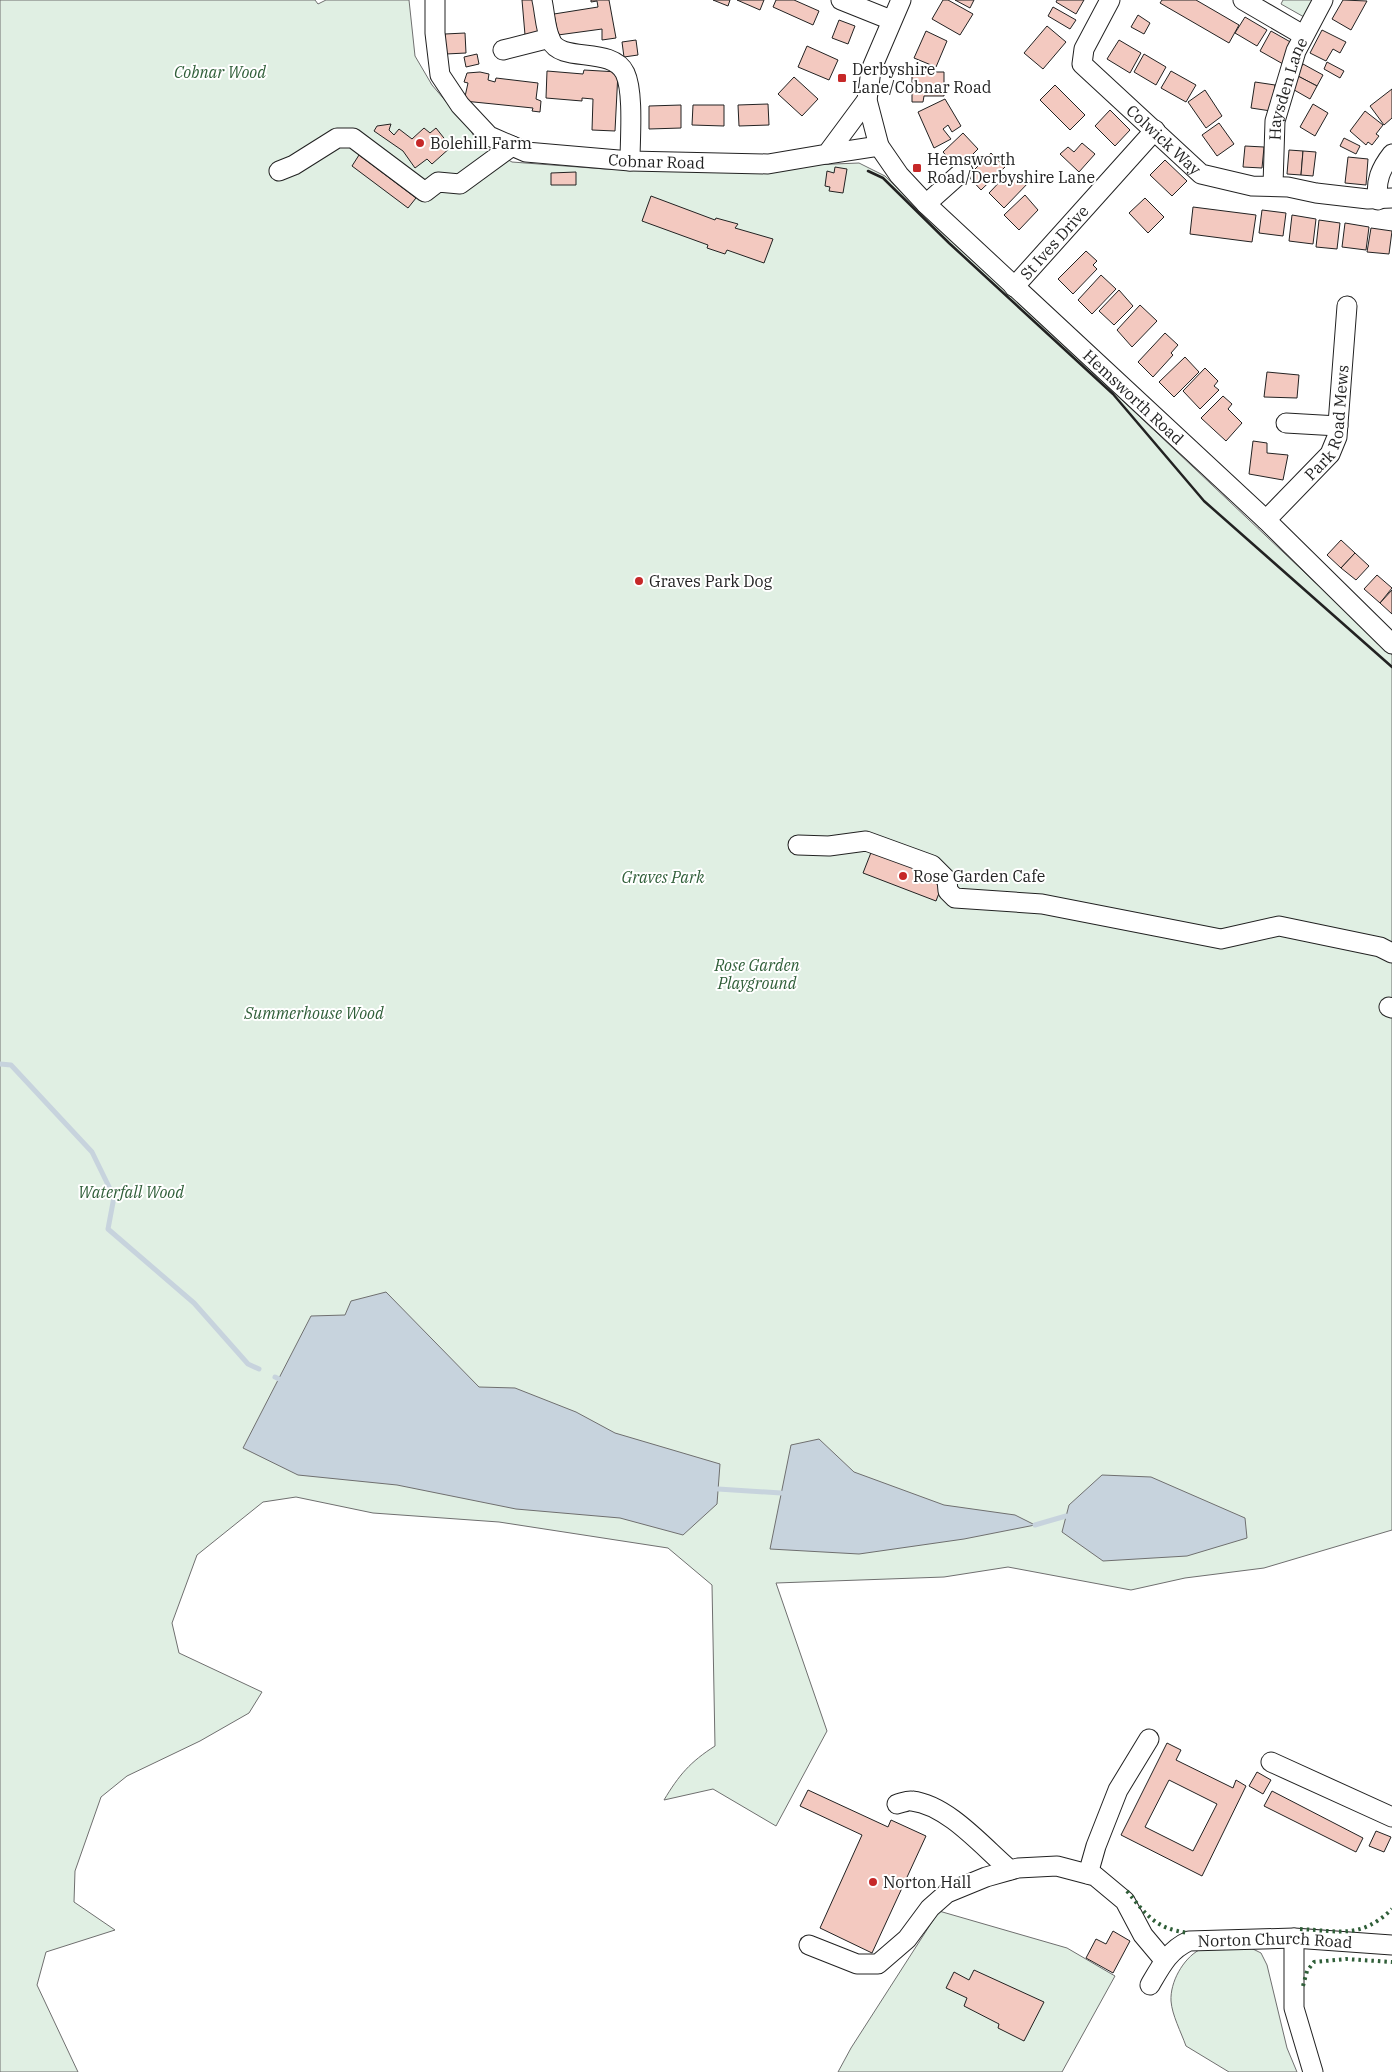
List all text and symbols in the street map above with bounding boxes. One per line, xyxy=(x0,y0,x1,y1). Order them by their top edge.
street label: Haysden Lane xyxy=(1264,34,1312,141)
place label: Derbyshire Lane/Cobnar Road xyxy=(852,59,992,97)
park label: Cobnar Wood xyxy=(174,62,266,82)
marker: Derbyshire Lane/Cobnar Road xyxy=(836,72,848,84)
street label: Colwick Way xyxy=(1122,100,1206,179)
place label: Bolehill Farm xyxy=(430,133,532,153)
marker: Bolehill Farm xyxy=(414,137,426,149)
street label: Cobnar Road xyxy=(607,149,705,173)
place label: Hemsworth Road/Derbyshire Lane xyxy=(927,149,1095,187)
marker: Hemsworth Road/Derbyshire Lane xyxy=(911,162,923,174)
street label: St Ives Drive xyxy=(1015,201,1093,284)
street label: Hemsworth Road xyxy=(1079,345,1188,449)
street label: Park Road Mews xyxy=(1300,364,1352,484)
place label: Graves Park Dog xyxy=(649,571,773,591)
marker: Graves Park Dog xyxy=(633,575,645,587)
place label: Rose Garden Cafe xyxy=(913,866,1045,886)
park label: Graves Park xyxy=(621,867,705,887)
marker: Rose Garden Cafe xyxy=(897,870,909,882)
park label: Rose Garden Playground xyxy=(713,955,800,993)
park label: Summerhouse Wood xyxy=(243,1003,384,1023)
park label: Waterfall Wood xyxy=(78,1182,184,1202)
place label: Norton Hall xyxy=(883,1872,971,1892)
marker: Norton Hall xyxy=(867,1876,879,1888)
street label: Norton Church Road xyxy=(1197,1928,1353,1952)

